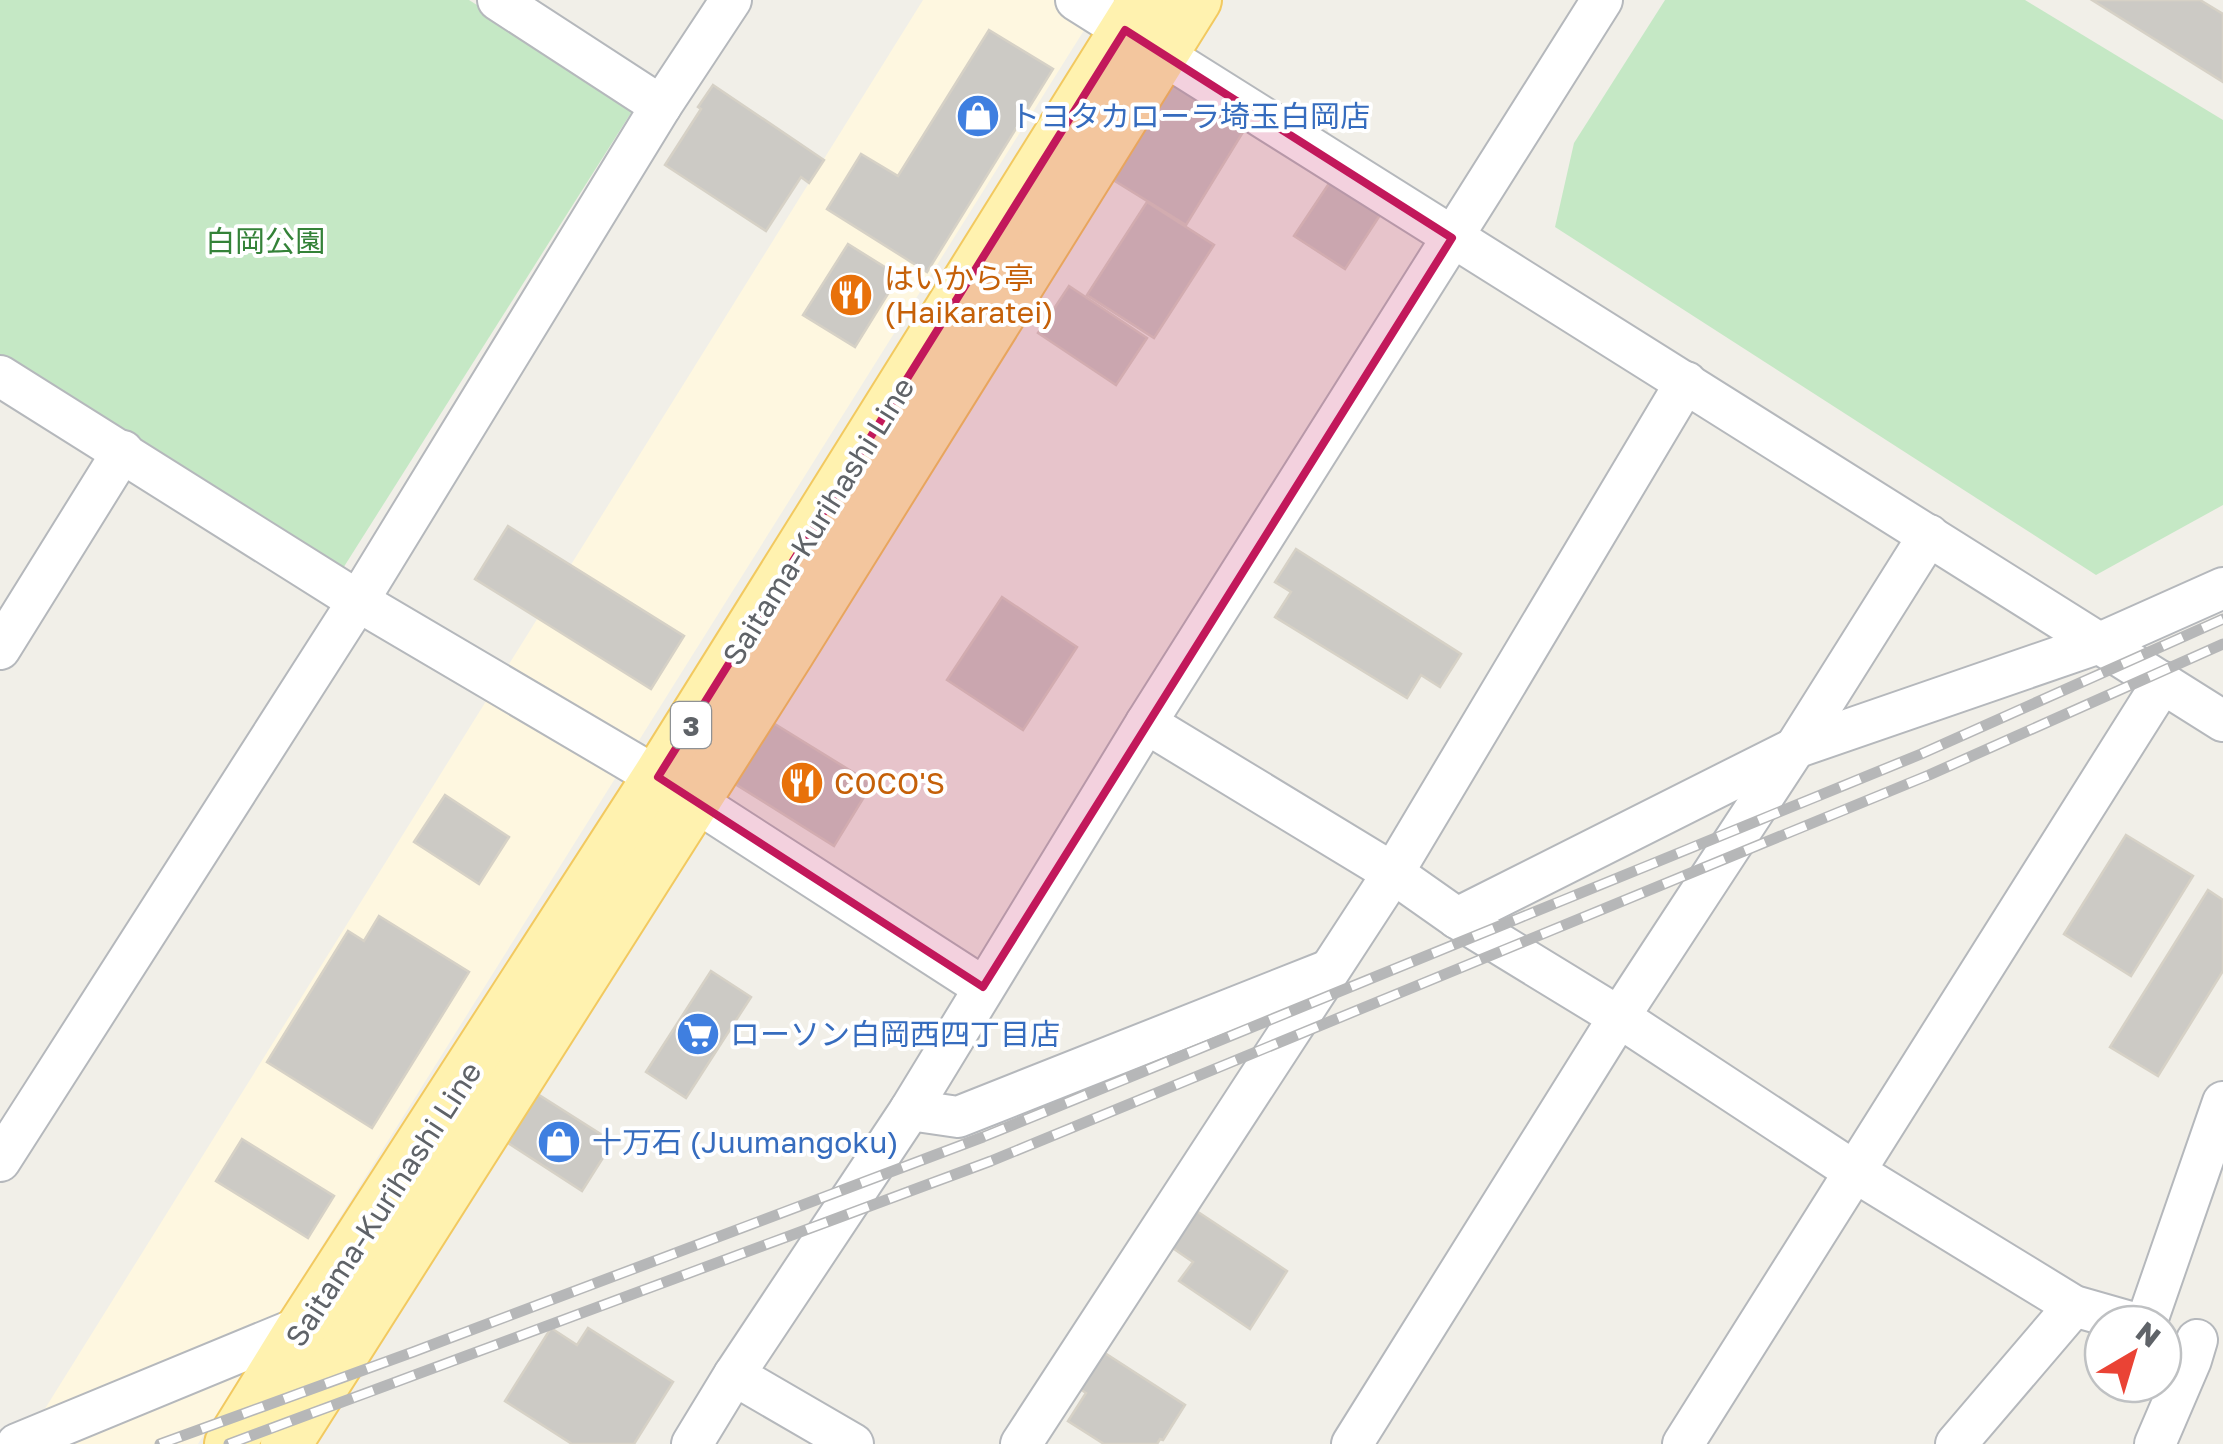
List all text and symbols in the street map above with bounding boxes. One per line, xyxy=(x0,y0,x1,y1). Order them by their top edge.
shop icon: トヨタカローラ埼玉白岡店 xyxy=(955,93,1001,139)
place label: トヨタカローラ埼玉白岡店 xyxy=(1010,98,1370,134)
park label: 白岡公園 xyxy=(205,223,325,259)
place label: はいから亭 (Haikaratei) xyxy=(884,260,1054,330)
restaurant icon: はいから亭 (Haikaratei) xyxy=(828,272,874,318)
street label: Saitama-Kurihashi Line xyxy=(715,371,921,671)
road number: 3 xyxy=(671,702,711,748)
restaurant icon: COCO'S xyxy=(779,760,825,806)
place label: COCO'S xyxy=(834,765,945,801)
supermarket icon: ローソン白岡西四丁目店 xyxy=(675,1011,721,1057)
place label: ローソン白岡西四丁目店 xyxy=(730,1016,1060,1052)
street label: Saitama-Kurihashi Line xyxy=(277,1055,489,1353)
shop icon: 十万石 (Juumangoku) xyxy=(536,1119,582,1165)
place label: 十万石 (Juumangoku) xyxy=(592,1124,899,1160)
north arrow xyxy=(2083,1304,2183,1404)
text: N xyxy=(2130,1314,2167,1353)

